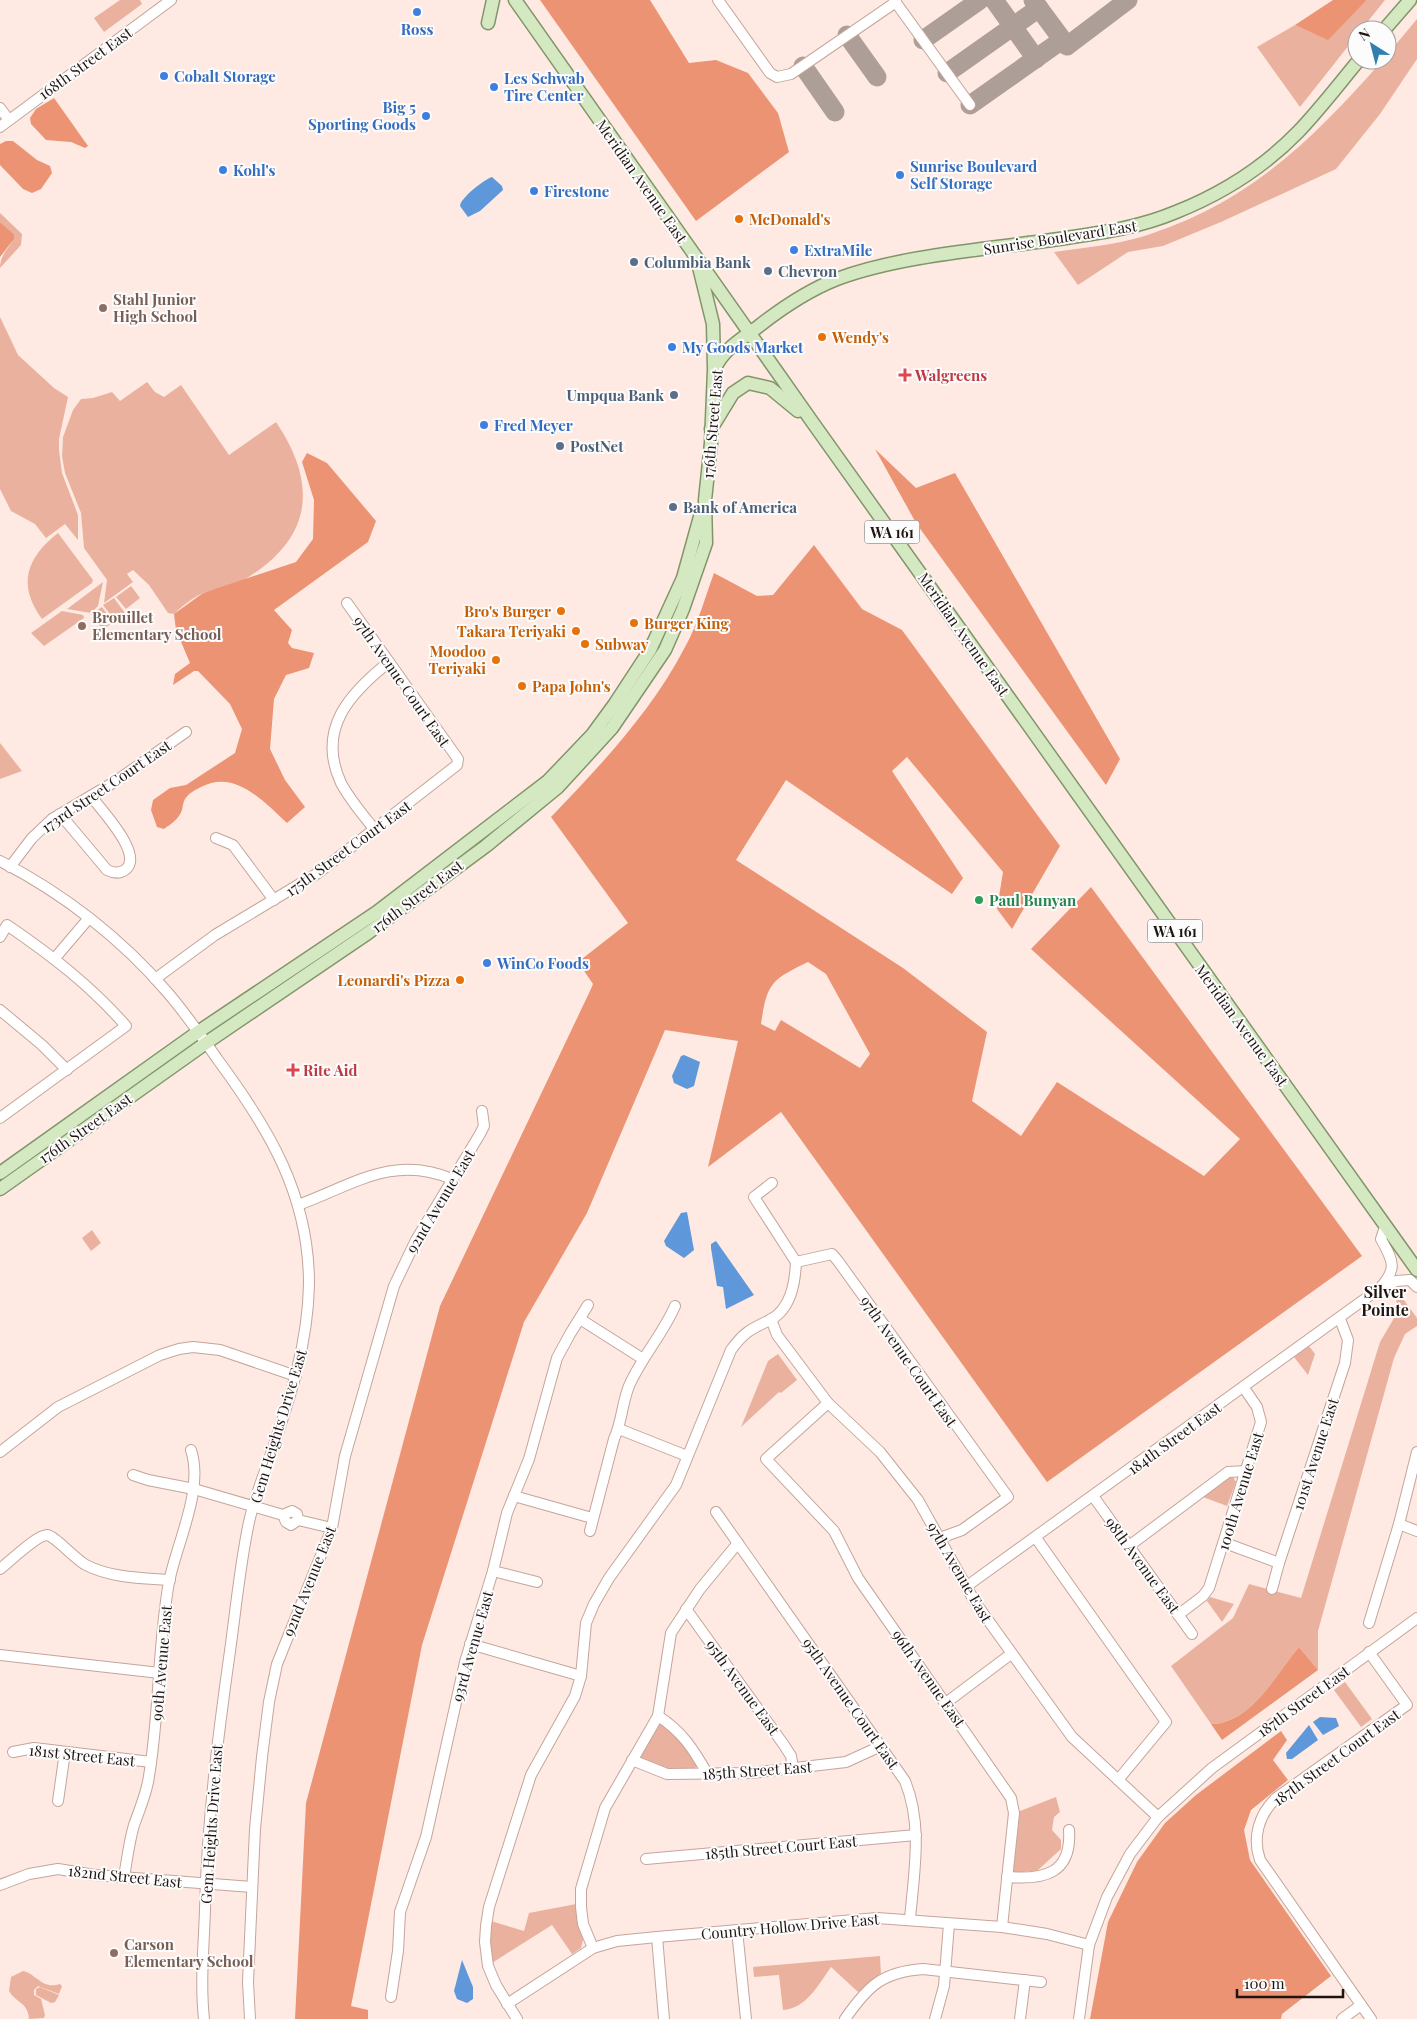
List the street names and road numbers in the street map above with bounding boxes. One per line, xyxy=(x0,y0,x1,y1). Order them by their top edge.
street label: 168th Street East xyxy=(34,22,136,104)
street label: Meridian Avenue East xyxy=(592,115,692,247)
street label: Sunrise Boulevard East xyxy=(982,215,1139,259)
street label: 176th Street East xyxy=(697,368,727,479)
road number: WA 161 xyxy=(864,520,920,544)
street label: Meridian Avenue East xyxy=(914,568,1014,700)
street label: 97th Avenue Court East xyxy=(349,612,455,751)
street label: 173rd Street Court East xyxy=(37,735,175,837)
street label: 175th Street Court East xyxy=(281,795,415,900)
street label: 176th Street East xyxy=(367,855,467,937)
road number: WA 161 xyxy=(1148,919,1202,942)
street label: Meridian Avenue East xyxy=(1191,960,1293,1091)
street label: 176th Street East xyxy=(34,1088,136,1168)
street label: 92nd Avenue East xyxy=(401,1145,479,1257)
street label: 97th Avenue Court East xyxy=(856,1292,962,1431)
street label: Gem Heights Drive East xyxy=(245,1346,311,1505)
street label: 101st Avenue East xyxy=(1287,1395,1343,1513)
street label: 184th Street East xyxy=(1123,1397,1225,1479)
street label: 100th Avenue East xyxy=(1212,1429,1268,1553)
street label: 98th Avenue East xyxy=(1101,1513,1185,1618)
street label: 97th Avenue East xyxy=(923,1518,997,1626)
street label: 92nd Avenue East xyxy=(278,1522,341,1639)
street label: 93rd Avenue East xyxy=(447,1588,498,1704)
street label: 90th Avenue East xyxy=(146,1604,176,1722)
street label: 96th Avenue East xyxy=(888,1625,970,1731)
street label: 95th Avenue Court East xyxy=(798,1633,904,1773)
street label: 95th Avenue East xyxy=(702,1635,785,1739)
street label: 187th Street East xyxy=(1253,1660,1354,1741)
street label: 187th Street Court East xyxy=(1268,1704,1404,1810)
street label: 181st Street East xyxy=(28,1739,137,1771)
street label: Gem Heights Drive East xyxy=(195,1743,227,1904)
street label: 185th Street East xyxy=(702,1756,813,1784)
street label: 185th Street Court East xyxy=(704,1830,859,1864)
street label: 182nd Street East xyxy=(67,1860,184,1892)
street label: Country Hollow Drive East xyxy=(700,1908,881,1944)

